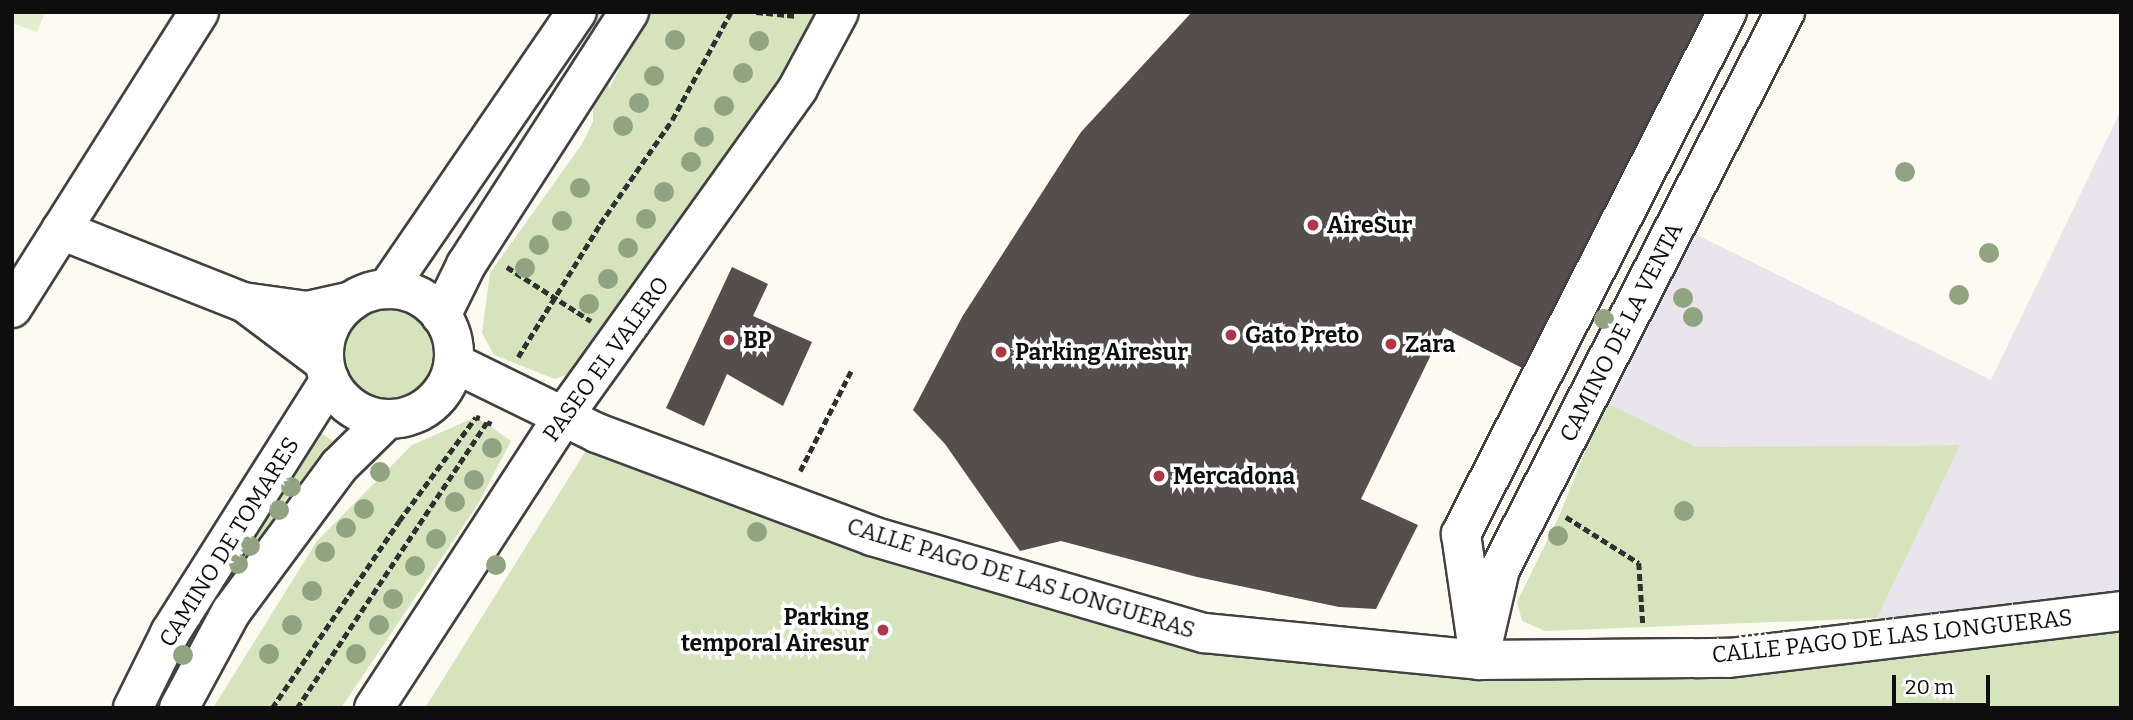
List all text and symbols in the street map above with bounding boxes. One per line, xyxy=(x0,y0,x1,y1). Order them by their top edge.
place label: AireSur xyxy=(1327,211,1412,239)
marker: AireSur xyxy=(1305,217,1321,233)
street label: CAMINO DE LA VENTA xyxy=(1554,218,1688,446)
street label: PASEO EL VALERO xyxy=(537,271,675,447)
place label: Gato Preto xyxy=(1245,321,1359,349)
place label: BP xyxy=(743,326,771,354)
marker: Gato Preto xyxy=(1223,327,1239,343)
place label: Zara xyxy=(1405,330,1455,358)
marker: BP xyxy=(721,332,737,348)
marker: Zara xyxy=(1383,336,1399,352)
place label: Parking Airesur xyxy=(1015,338,1188,366)
marker: Parking Airesur xyxy=(993,344,1009,360)
street label: CAMINO DE TOMARES xyxy=(153,432,305,652)
place label: Mercadona xyxy=(1173,462,1295,490)
marker: Mercadona xyxy=(1151,468,1167,484)
street label: CALLE PAGO DE LAS LONGUERAS xyxy=(844,512,1198,644)
place label: Parking temporal Airesur xyxy=(681,603,869,657)
street label: CALLE PAGO DE LAS LONGUERAS xyxy=(1710,603,2074,669)
marker: Parking temporal Airesur xyxy=(875,622,891,638)
scale bar xyxy=(1895,660,1993,704)
text: 20 m xyxy=(1905,674,1954,700)

